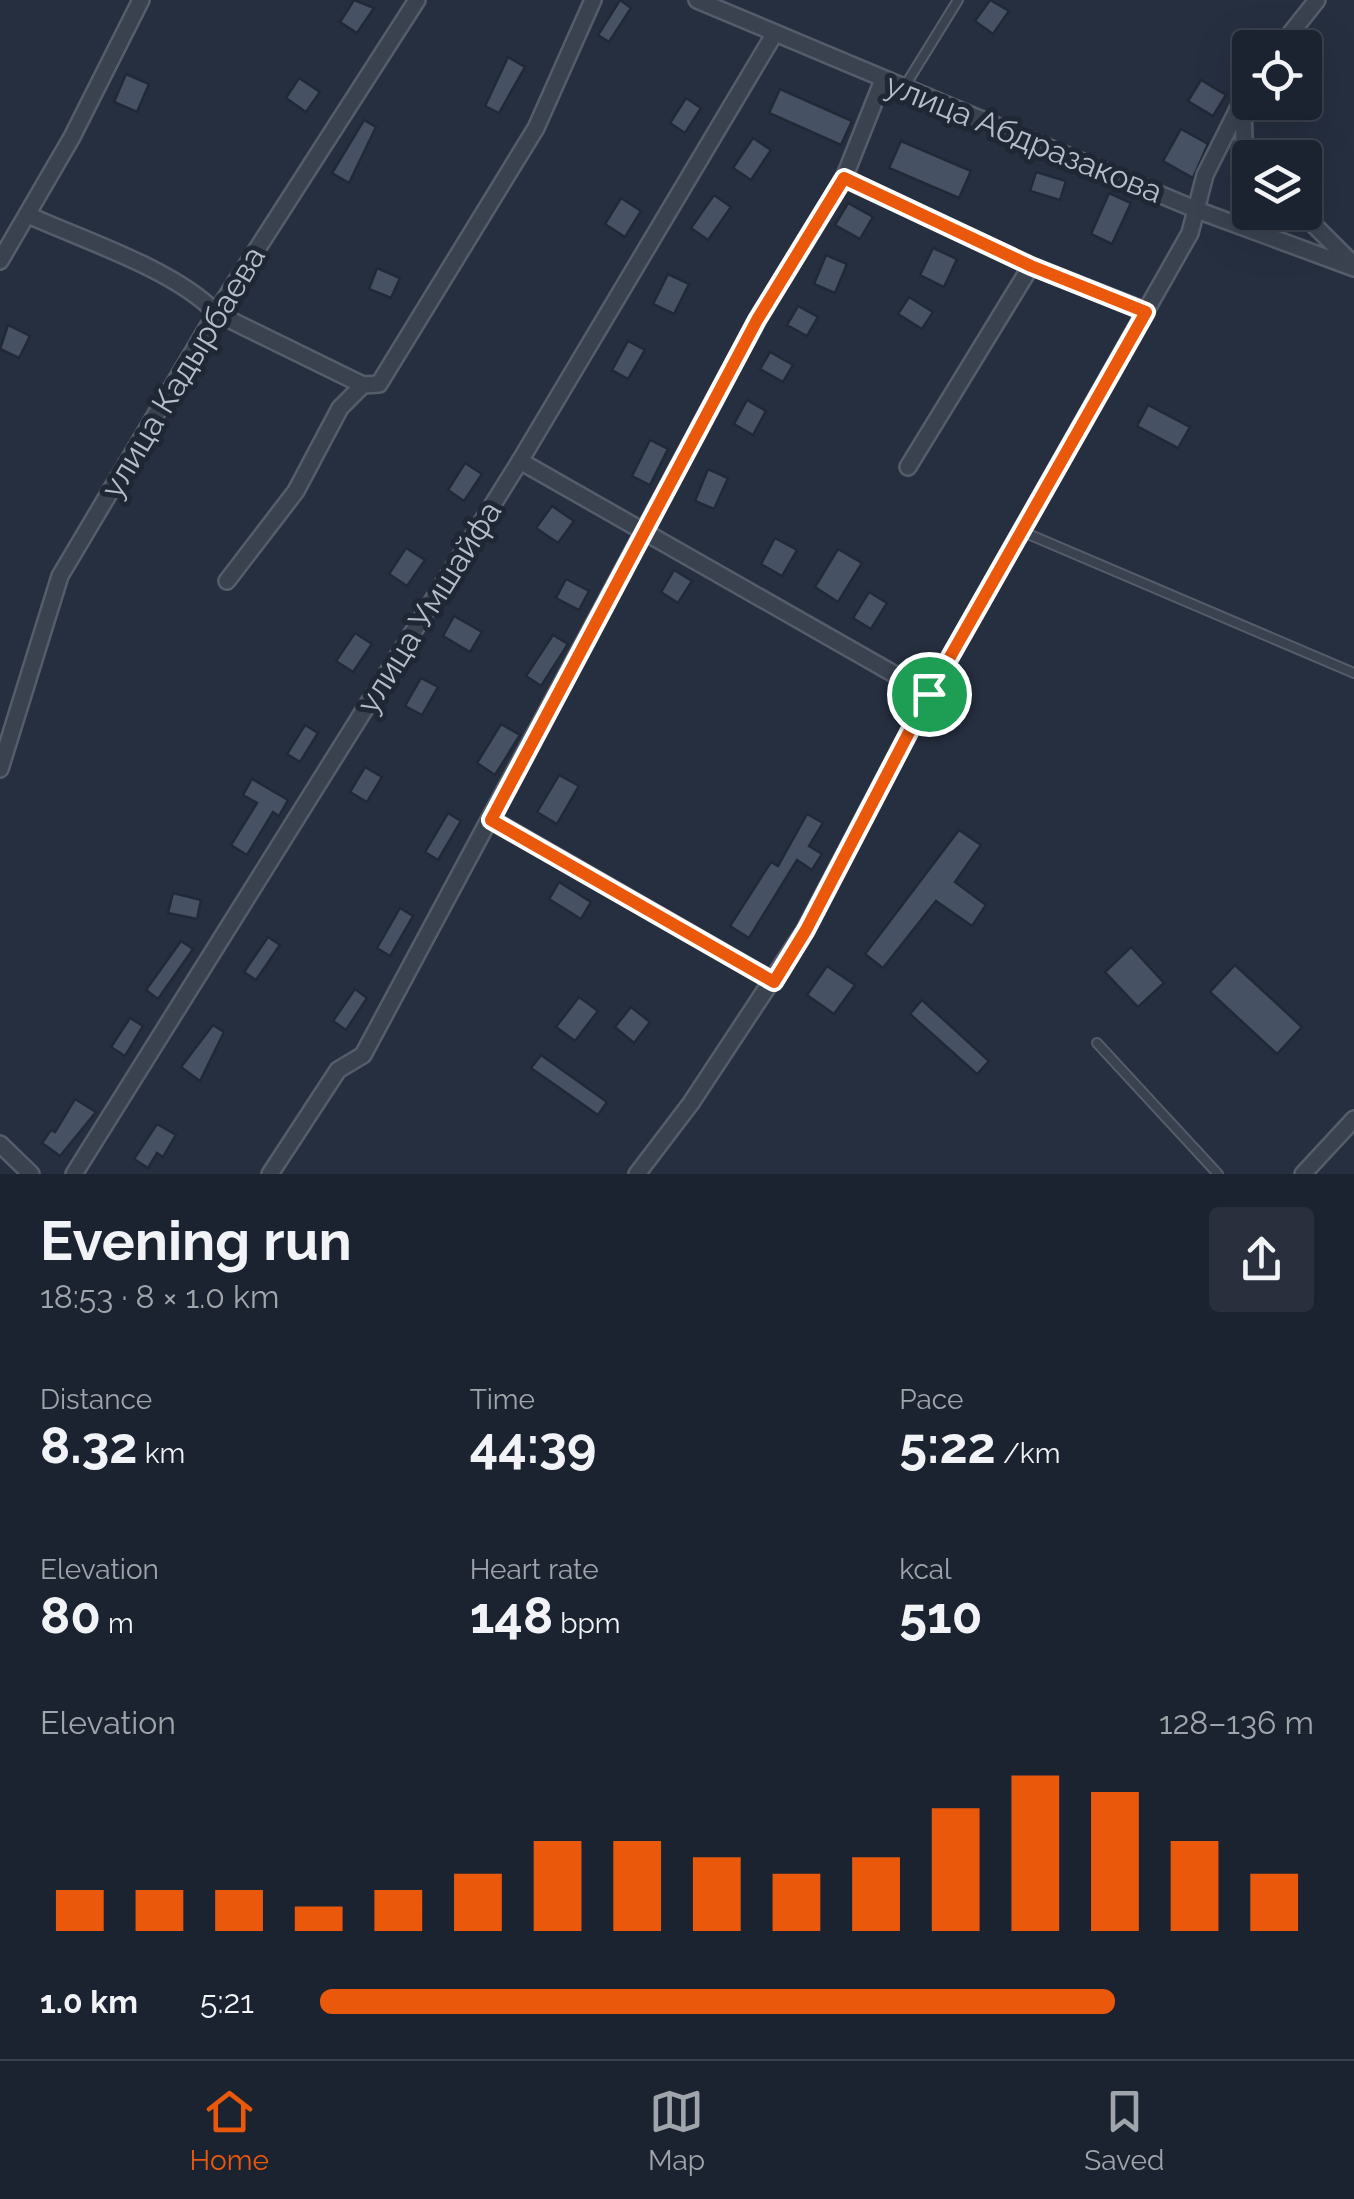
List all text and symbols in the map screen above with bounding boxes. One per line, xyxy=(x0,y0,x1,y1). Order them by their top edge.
map controls xyxy=(1232,30,1322,230)
button: locate xyxy=(1232,30,1322,120)
street label: улица Абдразакова xyxy=(880,65,1168,210)
button: layers xyxy=(1232,140,1322,230)
street label: улица Кадырбаева xyxy=(93,239,272,504)
street label: улица Умшайфа xyxy=(349,494,509,719)
pin xyxy=(887,652,972,737)
icon: arrive xyxy=(902,667,957,722)
button: share xyxy=(1209,1207,1314,1312)
text: Evening run xyxy=(40,1208,352,1273)
text: 18:53 · 8 × 1.0 km xyxy=(40,1278,279,1315)
text: Distance xyxy=(40,1383,152,1416)
text: Time xyxy=(470,1383,535,1416)
text: Pace xyxy=(899,1383,964,1416)
text: 8.32 xyxy=(40,1416,138,1475)
text: 44:39 xyxy=(470,1416,596,1475)
text: 5:22 xyxy=(899,1416,996,1475)
text: km xyxy=(138,1437,185,1470)
text: /km xyxy=(996,1437,1060,1470)
text: Elevation xyxy=(40,1553,159,1586)
text: Heart rate xyxy=(470,1553,599,1586)
text: kcal xyxy=(899,1553,952,1586)
text: 80 xyxy=(40,1586,101,1645)
text: 148 xyxy=(470,1586,553,1645)
text: 510 xyxy=(899,1586,982,1645)
text: m xyxy=(101,1607,134,1640)
text: bpm xyxy=(553,1607,621,1640)
text: Elevation xyxy=(40,1704,176,1741)
text: 128–136 m xyxy=(1159,1704,1314,1741)
text: 1.0 km xyxy=(40,1983,138,2020)
text: 5:21 xyxy=(200,1983,254,2020)
tab: Home xyxy=(190,2084,269,2177)
tab: Map xyxy=(648,2084,705,2177)
tab: Saved xyxy=(1084,2084,1164,2177)

